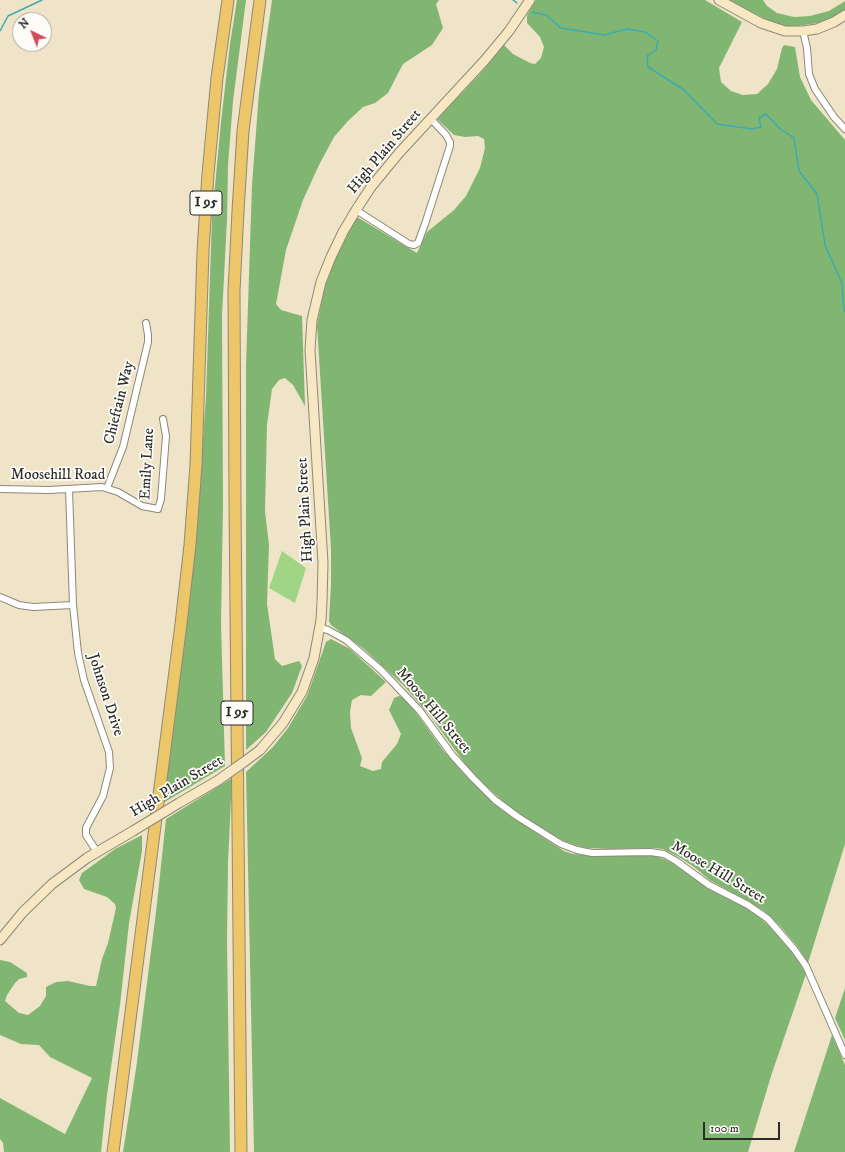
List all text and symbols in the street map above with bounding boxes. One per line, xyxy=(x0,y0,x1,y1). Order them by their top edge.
north arrow xyxy=(12,12,52,52)
text: N xyxy=(16,16,33,32)
street label: High Plain Street xyxy=(344,106,426,198)
road number: I 95 xyxy=(190,191,222,215)
street label: Chieftain Way xyxy=(101,360,139,446)
street label: Emily Lane xyxy=(137,428,159,500)
street label: High Plain Street xyxy=(294,457,318,563)
street label: Moosehill Road xyxy=(11,467,105,485)
street label: Johnson Drive xyxy=(83,652,127,738)
street label: Moose Hill Street xyxy=(392,664,474,758)
road number: I 95 xyxy=(221,701,253,725)
street label: High Plain Street xyxy=(127,752,227,822)
street label: Moose Hill Street xyxy=(668,838,768,908)
scale bar xyxy=(705,1114,782,1140)
text: 100 m xyxy=(710,1121,739,1136)

